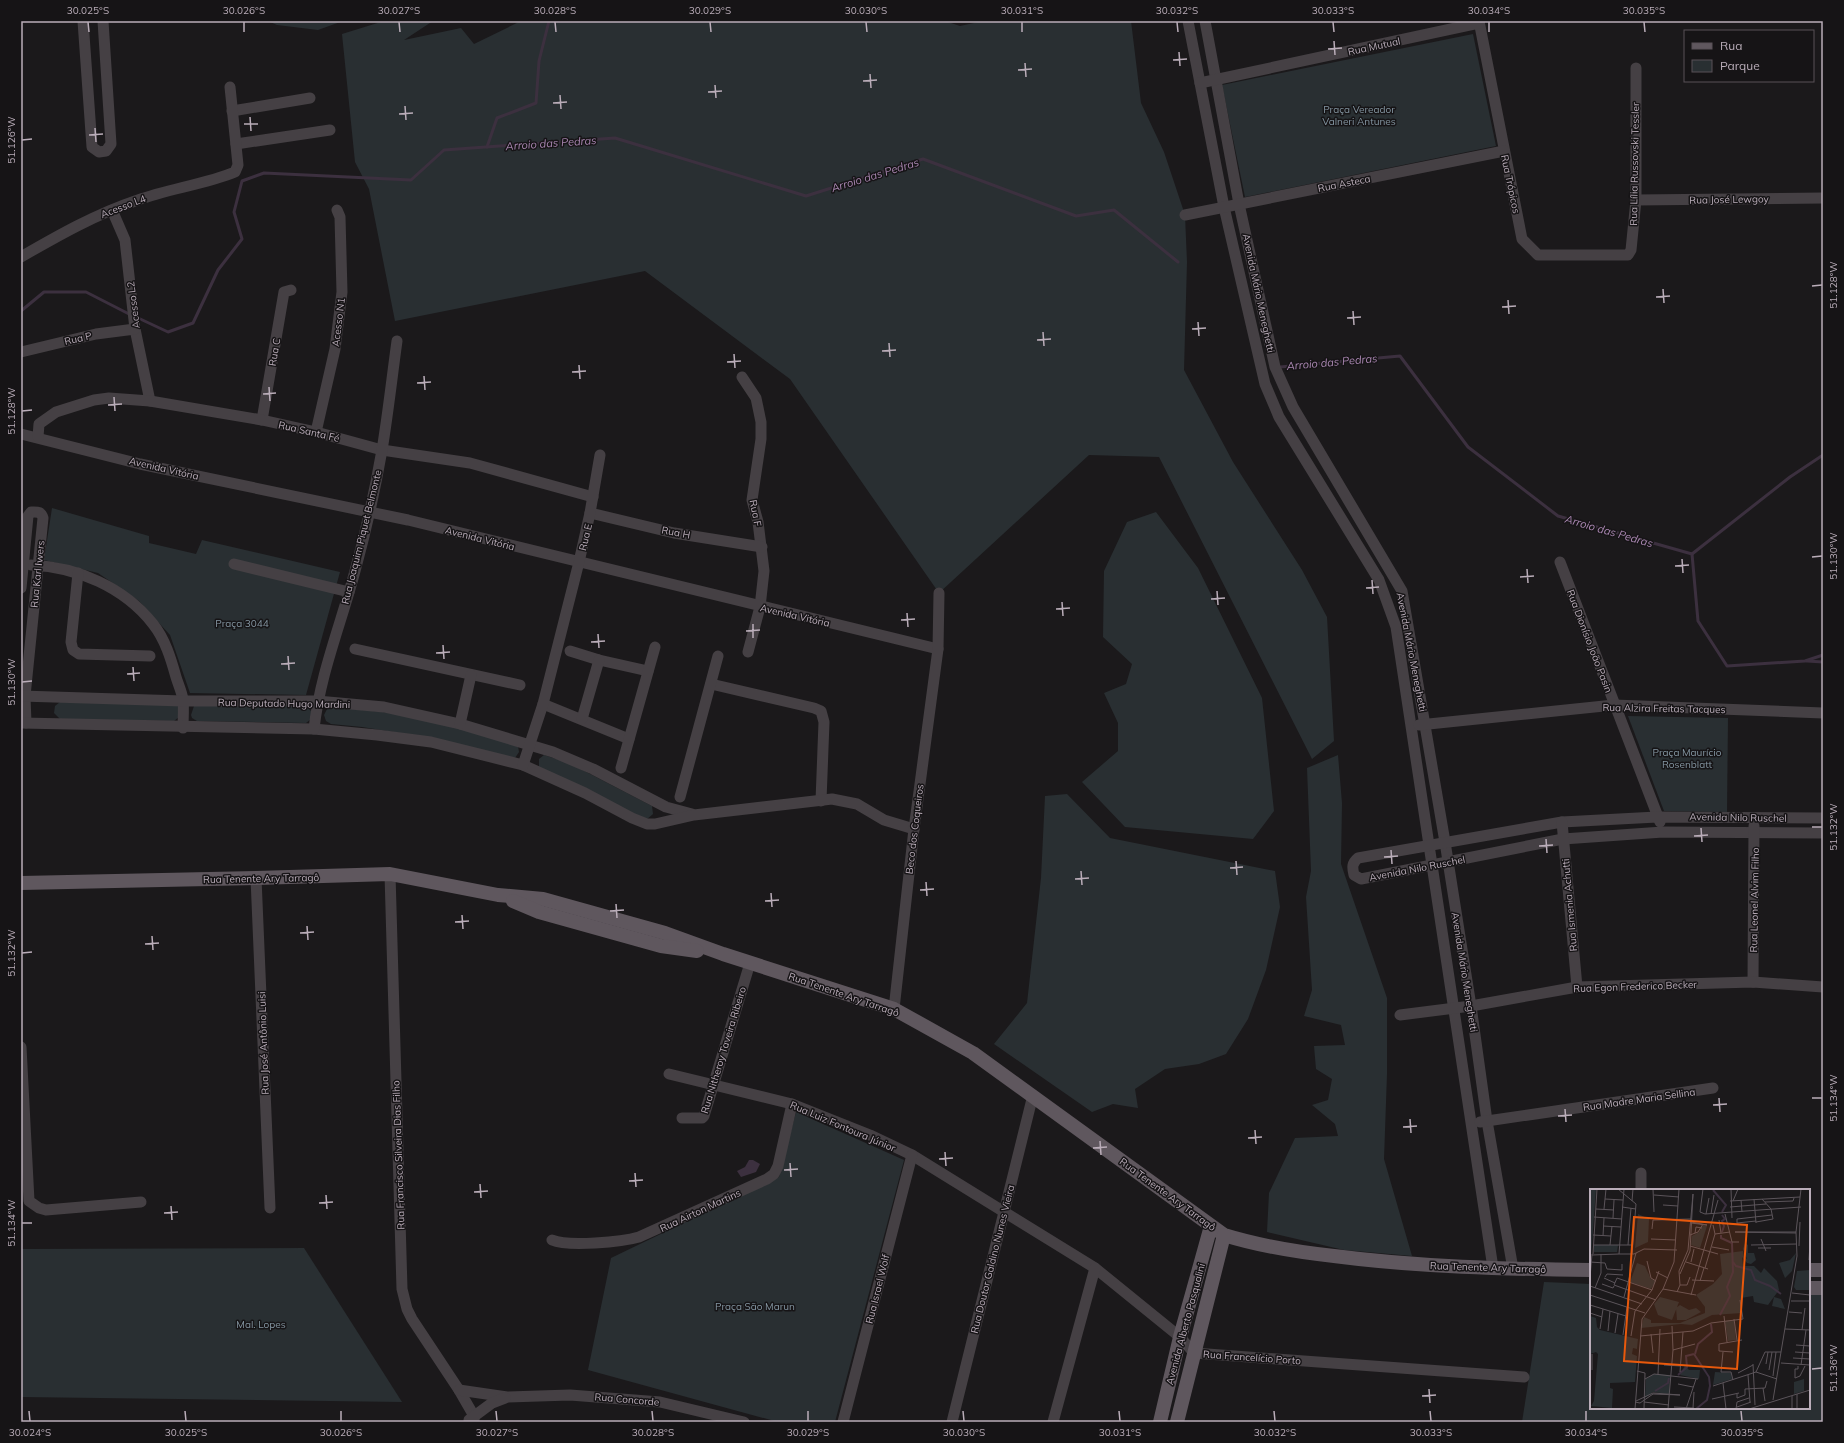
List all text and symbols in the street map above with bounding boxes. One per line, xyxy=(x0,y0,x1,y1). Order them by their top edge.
text: 30.025°S xyxy=(67,4,109,17)
text: 30.026°S xyxy=(223,4,265,17)
text: 30.027°S xyxy=(378,4,420,17)
text: 30.028°S xyxy=(534,4,576,17)
text: 30.029°S xyxy=(689,4,731,17)
text: 30.030°S xyxy=(845,4,887,17)
text: 30.031°S xyxy=(1001,4,1043,17)
text: 30.032°S xyxy=(1156,4,1198,17)
text: 30.033°S xyxy=(1312,4,1354,17)
text: 30.034°S xyxy=(1468,4,1510,17)
text: 30.035°S xyxy=(1623,4,1665,17)
legend xyxy=(1684,30,1814,82)
street label: Rua Mutual xyxy=(1347,35,1402,58)
text: Rua xyxy=(1720,38,1742,53)
text: Parque xyxy=(1720,58,1760,73)
street label: Rua Lília Russovski Tessler xyxy=(1627,102,1642,226)
park label: Praça Vereador Valneri Antunes xyxy=(1322,103,1396,128)
text: 51.126°W xyxy=(5,116,18,164)
water label: Arroio das Pedras xyxy=(504,133,597,153)
street label: Rua Trópicos xyxy=(1498,154,1523,215)
water label: Arroio das Pedras xyxy=(828,155,921,195)
street label: Rua Asteca xyxy=(1317,172,1371,195)
street label: Acesso L4 xyxy=(99,192,148,221)
street label: Rua José Lewgoy xyxy=(1689,192,1770,207)
street label: Avenida Mário Meneghetti xyxy=(1240,232,1277,354)
text: 51.128°W xyxy=(1827,261,1840,309)
street label: Acesso L2 xyxy=(124,281,143,329)
street label: Acesso N1 xyxy=(329,297,348,347)
street label: Rua P xyxy=(63,329,94,348)
street label: Rua C xyxy=(266,337,283,367)
water label: Arroio das Pedras xyxy=(1285,351,1379,373)
text: 51.128°W xyxy=(5,387,18,435)
street label: Rua Santa Fé xyxy=(277,418,341,445)
street label: Avenida Vitória xyxy=(128,454,200,483)
street label: Rua Joaquim Piquet Belmonte xyxy=(338,469,384,606)
street label: Rua F xyxy=(747,499,765,528)
water label: Arroio das Pedras xyxy=(1562,511,1655,550)
street label: Rua E xyxy=(576,522,595,552)
street label: Rua H xyxy=(660,523,691,542)
street label: Avenida Vitória xyxy=(444,524,516,553)
text: 51.130°W xyxy=(1827,532,1840,580)
street label: Rua Karl Iwers xyxy=(28,540,47,608)
street label: Rua Dionísio João Pasin xyxy=(1564,588,1615,695)
street label: Avenida Mário Meneghetti xyxy=(1394,591,1429,713)
street label: Avenida Vitória xyxy=(759,601,831,630)
park label: Praça 3044 xyxy=(215,617,269,630)
text: 51.130°W xyxy=(5,658,18,706)
street label: Rua Deputado Hugo Mardini xyxy=(218,696,350,711)
street label: Rua Alzira Freitas Tacques xyxy=(1602,701,1726,716)
park label: Praça Maurício Rosenblatt xyxy=(1653,746,1722,771)
street label: Beco dos Coqueiros xyxy=(903,783,926,875)
text: 51.132°W xyxy=(1827,803,1840,851)
street label: Avenida Nilo Ruschel xyxy=(1689,810,1787,825)
street label: Rua Leonel Alvim Filho xyxy=(1747,847,1762,953)
street label: Avenida Nilo Ruschel xyxy=(1368,853,1466,884)
street label: Rua Ismenia Achutti xyxy=(1559,858,1580,952)
street label: Rua Tenente Ary Tarragô xyxy=(203,871,319,886)
street label: Avenida Mário Meneghetti xyxy=(1449,911,1480,1033)
text: 51.132°W xyxy=(5,929,18,977)
street label: Rua Tenente Ary Tarragô xyxy=(787,969,901,1020)
street label: Rua Egon Frederico Becker xyxy=(1573,978,1697,995)
street label: Rua Nitheroy Taveira Ribeiro xyxy=(698,985,749,1115)
street label: Rua José Antônio Luisi xyxy=(255,991,272,1095)
text: 51.134°W xyxy=(1827,1074,1840,1122)
street label: Rua Francisco Silveira Dias Filho xyxy=(389,1080,408,1230)
street label: Rua Madre Maria Sellina xyxy=(1582,1085,1696,1114)
street label: Rua Luiz Fontoura Júnior xyxy=(788,1098,898,1155)
street label: Rua Tenente Ary Tarragô xyxy=(1117,1155,1219,1234)
street label: Rua Doutor Galdino Nunes Vieira xyxy=(968,1183,1017,1335)
street label: Rua Airton Martins xyxy=(658,1186,743,1235)
inset map xyxy=(1590,1189,1810,1409)
text: 51.134°W xyxy=(5,1199,18,1247)
street label: Rua Israel Wolf xyxy=(863,1253,893,1325)
street label: Rua Tenente Ary Tarragô xyxy=(1430,1259,1547,1276)
street label: Avenida Alberto Pasqualini xyxy=(1163,1262,1208,1386)
park label: Praça São Marun xyxy=(715,1300,795,1313)
park label: Mal. Lopes xyxy=(236,1318,286,1331)
text: 51.136°W xyxy=(1827,1344,1840,1392)
street label: Rua Francelício Porto xyxy=(1203,1348,1302,1367)
street label: Rua Concorde xyxy=(594,1390,660,1409)
text: 30.024°S xyxy=(9,1426,51,1439)
text: 30.025°S xyxy=(165,1426,207,1439)
text: 30.026°S xyxy=(320,1426,362,1439)
text: 30.027°S xyxy=(476,1426,518,1439)
text: 30.028°S xyxy=(632,1426,674,1439)
text: 30.029°S xyxy=(787,1426,829,1439)
text: 30.030°S xyxy=(943,1426,985,1439)
text: 30.031°S xyxy=(1099,1426,1141,1439)
text: 30.032°S xyxy=(1254,1426,1296,1439)
text: 30.033°S xyxy=(1410,1426,1452,1439)
text: 30.034°S xyxy=(1565,1426,1607,1439)
text: 30.035°S xyxy=(1721,1426,1763,1439)

